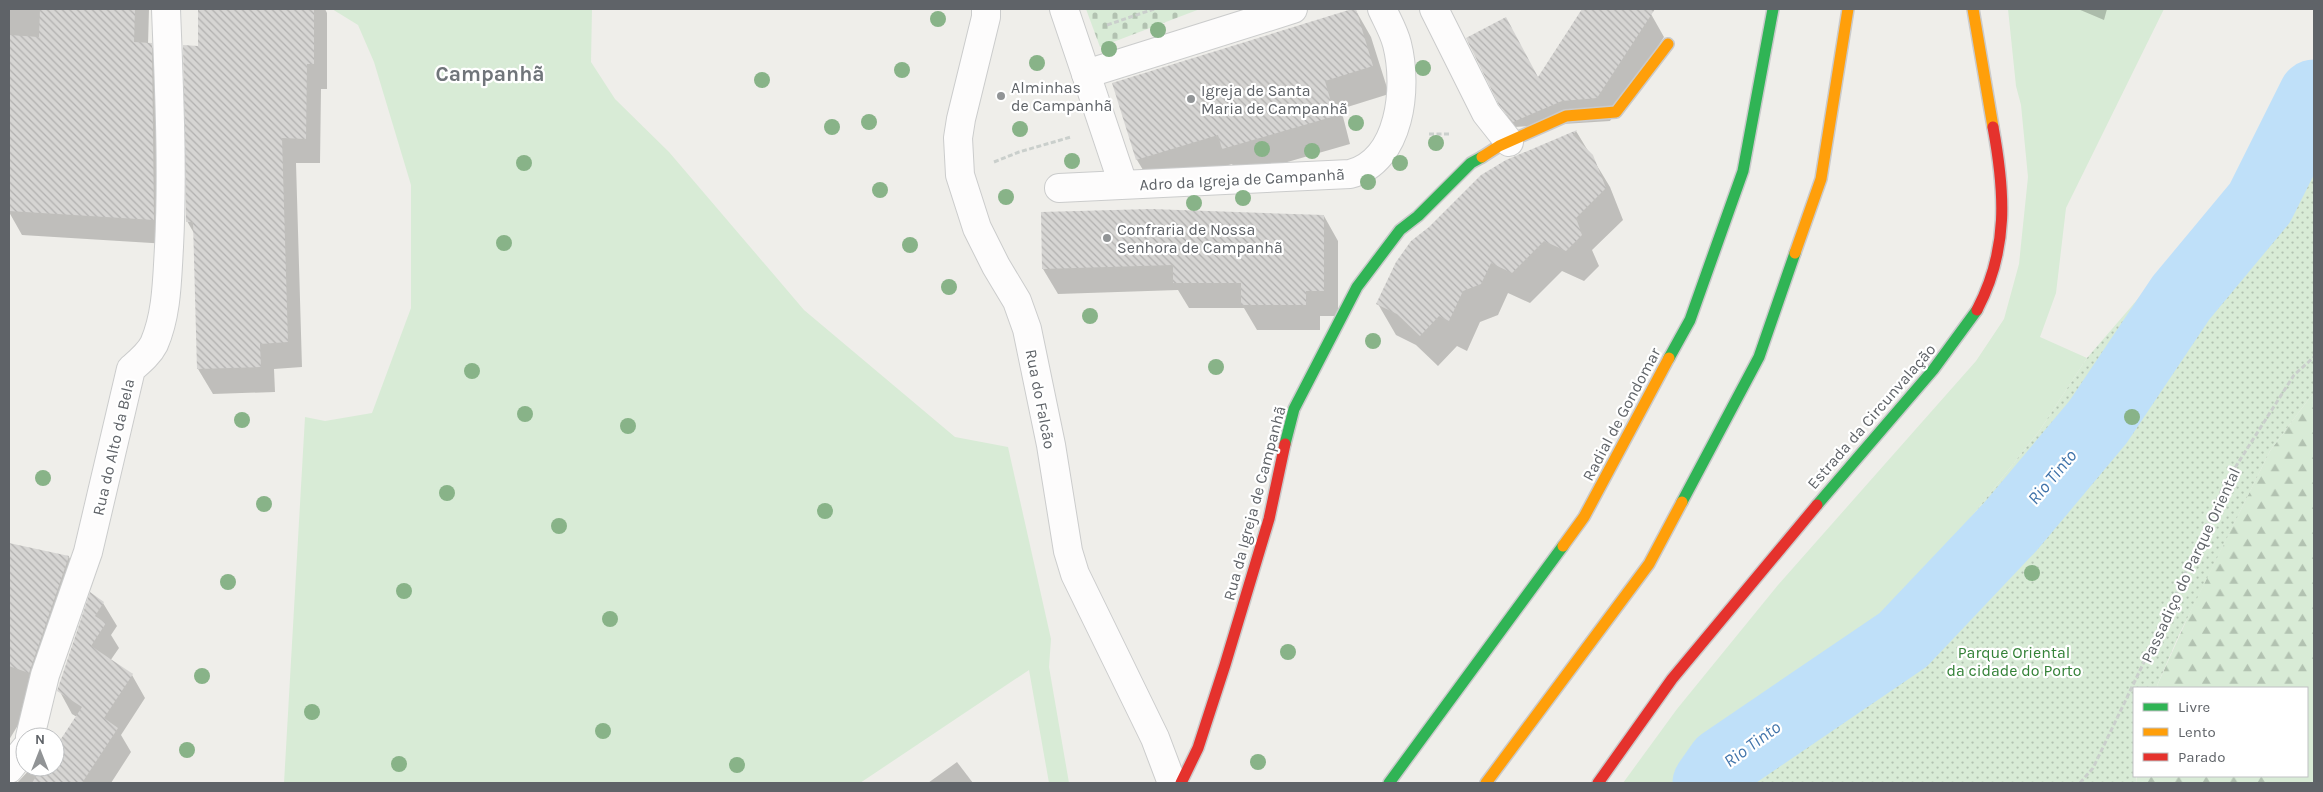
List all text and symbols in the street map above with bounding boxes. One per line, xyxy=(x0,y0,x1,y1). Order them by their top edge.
district label: Campanhã xyxy=(435,62,545,86)
place label: Alminhas de Campanhã xyxy=(1011,78,1112,115)
place label: Igreja de Santa Maria de Campanhã xyxy=(1201,81,1348,118)
marker: Alminhas de Campanhã xyxy=(995,90,1007,102)
marker: Igreja de Santa Maria de Campanhã xyxy=(1185,93,1197,105)
street label: Adro da Igreja de Campanhã xyxy=(1139,165,1345,194)
place label: Confraria de Nossa Senhora de Campanhã xyxy=(1117,220,1283,257)
marker: Confraria de Nossa Senhora de Campanhã xyxy=(1101,232,1113,244)
street label: Estrada da Circunvalação xyxy=(1803,340,1940,493)
street label: Radial de Gondomar xyxy=(1578,344,1665,484)
street label: Rua do Falcão xyxy=(1022,348,1059,451)
street label: Rua do Alto da Bela xyxy=(88,377,138,517)
street label: Rua da Igreja de Campanhã xyxy=(1219,404,1290,603)
water label: Rio Tinto xyxy=(2023,445,2081,509)
street label: Passadiço do Parque Oriental xyxy=(2137,465,2244,666)
park label: Parque Oriental da cidade do Porto xyxy=(1946,643,2082,680)
legend xyxy=(2133,687,2308,777)
text: Livre xyxy=(2178,698,2210,716)
water label: Rio Tinto xyxy=(1719,716,1785,772)
text: Lento xyxy=(2178,723,2216,741)
north arrow xyxy=(15,727,65,777)
text: N xyxy=(35,731,45,748)
text: Parado xyxy=(2178,748,2225,766)

